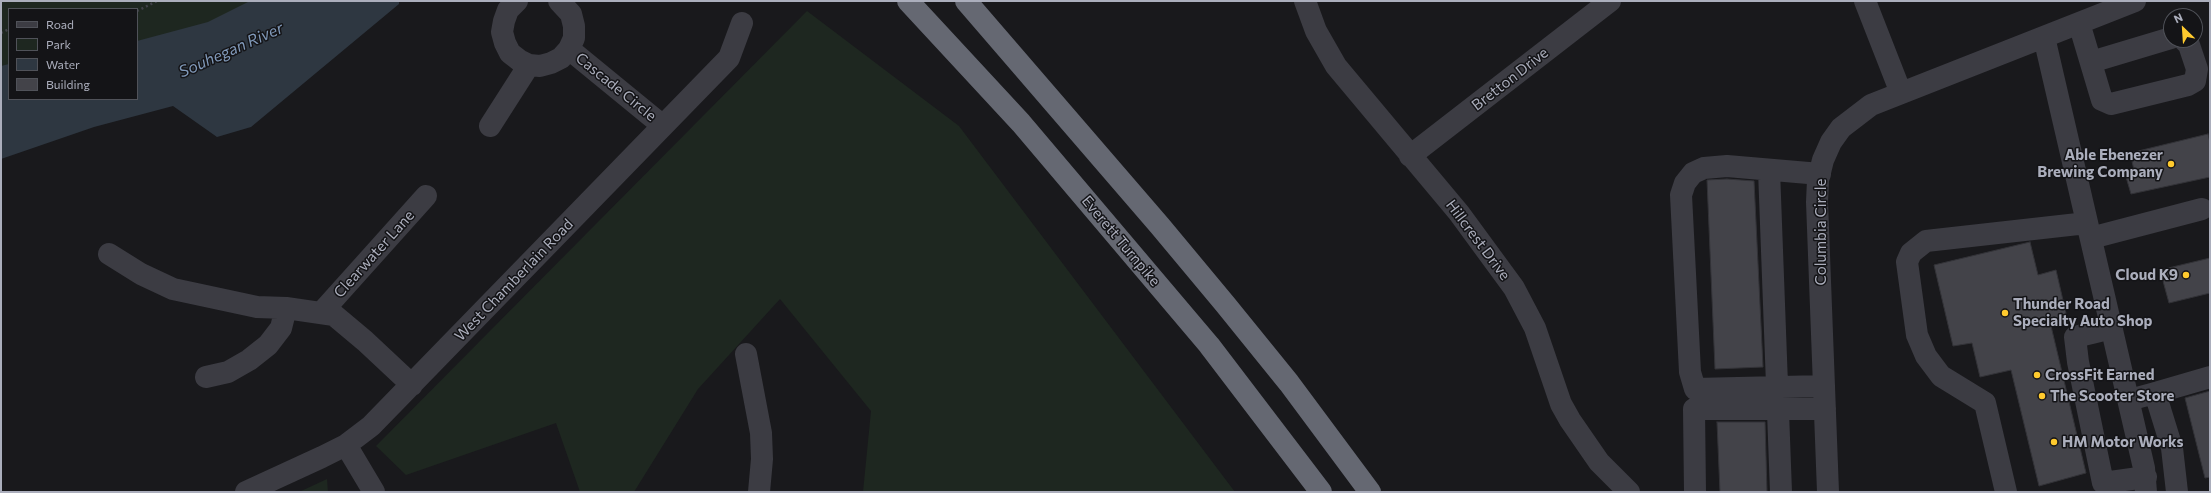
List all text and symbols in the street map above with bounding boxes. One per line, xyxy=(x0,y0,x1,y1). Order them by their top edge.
legend xyxy=(8,8,138,100)
north arrow xyxy=(2163,8,2203,48)
text: N xyxy=(2172,10,2185,25)
text: Road xyxy=(46,17,74,31)
water label: Souhegan River xyxy=(176,18,286,82)
text: Park xyxy=(46,37,71,51)
street label: Bretton Drive xyxy=(1468,44,1552,114)
street label: Cascade Circle xyxy=(572,49,660,125)
text: Water xyxy=(46,57,80,71)
text: Building xyxy=(46,77,90,91)
place label: Able Ebenezer Brewing Company xyxy=(2037,146,2163,181)
marker: Able Ebenezer Brewing Company xyxy=(2166,159,2176,169)
street label: Columbia Circle xyxy=(1812,179,1830,285)
street label: Everett Turnpike xyxy=(1078,192,1164,290)
street label: Hillcrest Drive xyxy=(1442,196,1514,284)
street label: Clearwater Lane xyxy=(330,207,418,301)
street label: West Chamberlain Road xyxy=(451,215,577,345)
place label: Cloud K9 xyxy=(2115,266,2178,284)
marker: Cloud K9 xyxy=(2181,270,2191,280)
place label: Thunder Road Specialty Auto Shop xyxy=(2013,295,2152,330)
marker: Thunder Road Specialty Auto Shop xyxy=(2000,308,2010,318)
place label: CrossFit Earned xyxy=(2045,366,2154,384)
marker: CrossFit Earned xyxy=(2032,370,2042,380)
place label: The Scooter Store xyxy=(2050,387,2174,405)
marker: The Scooter Store xyxy=(2037,391,2047,401)
place label: HM Motor Works xyxy=(2062,433,2184,451)
marker: HM Motor Works xyxy=(2049,437,2059,447)

